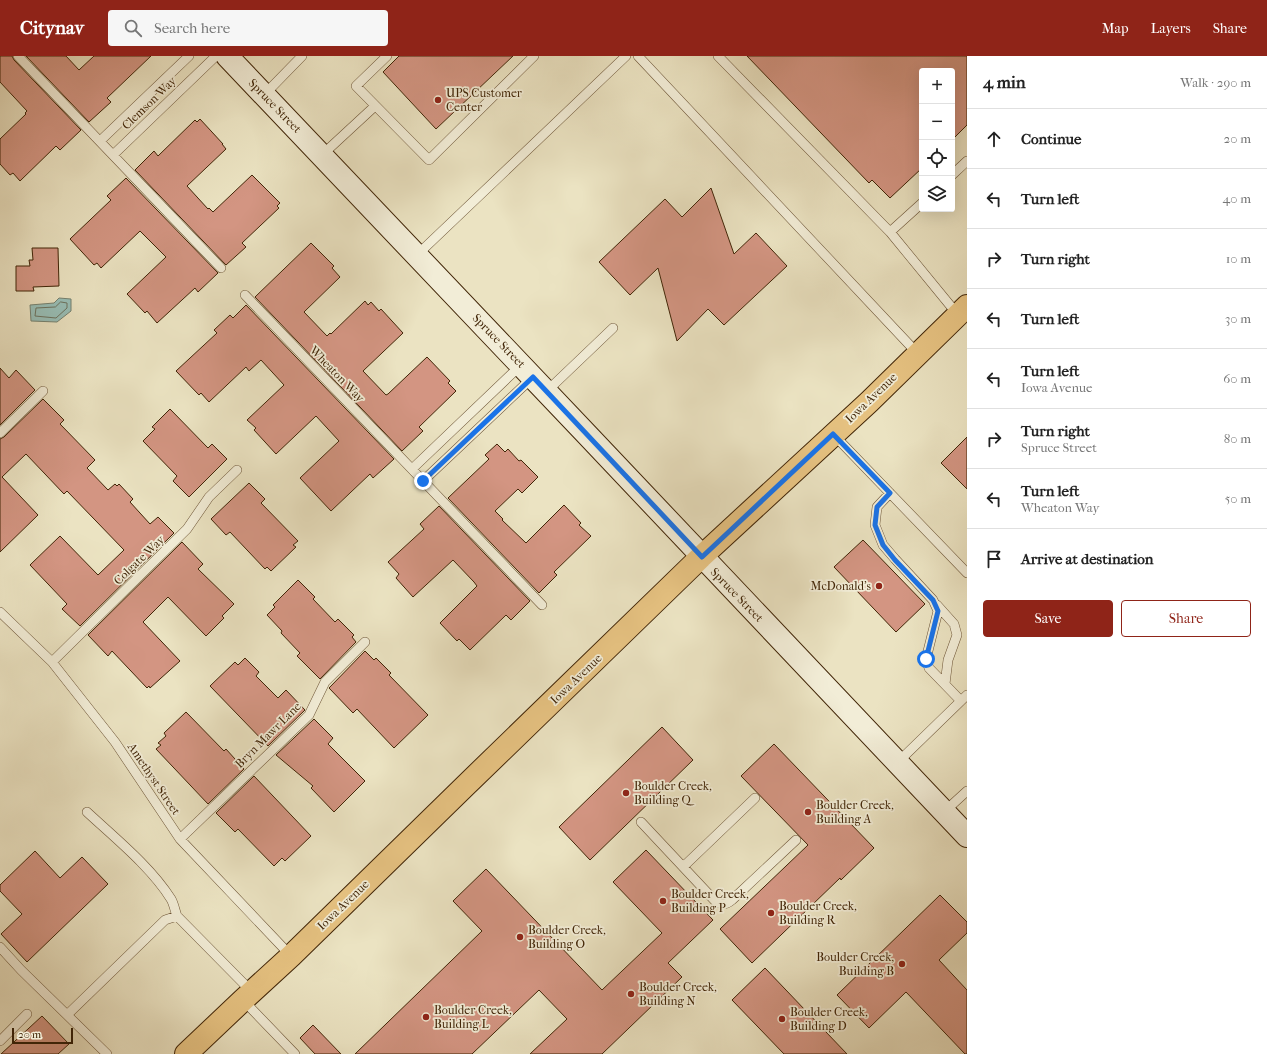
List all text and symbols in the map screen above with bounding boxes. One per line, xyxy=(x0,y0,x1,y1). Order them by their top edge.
search box xyxy=(108,10,388,46)
text: Citynav xyxy=(20,17,84,39)
icon: search xyxy=(122,17,144,39)
text: Search here xyxy=(154,19,230,37)
text: Map xyxy=(1102,20,1129,37)
text: Layers xyxy=(1151,20,1191,37)
text: Share xyxy=(1213,20,1247,37)
map controls xyxy=(919,68,955,212)
button: + xyxy=(919,68,955,104)
text: 4 min xyxy=(983,72,1026,92)
street label: Clemson Way xyxy=(119,73,179,132)
text: Walk · 290 m xyxy=(1180,75,1251,90)
street label: Spruce Street xyxy=(246,76,305,137)
place label: UPS Customer Center xyxy=(446,86,523,114)
marker: UPS Customer Center xyxy=(433,95,443,105)
button: − xyxy=(919,104,955,140)
icon: ahead xyxy=(983,128,1005,150)
text: Continue xyxy=(1021,130,1081,148)
text: 20 m xyxy=(1224,131,1251,146)
button: locate xyxy=(919,140,955,176)
button: layers xyxy=(919,176,955,212)
icon: left xyxy=(983,188,1005,210)
text: Turn left xyxy=(1021,190,1079,208)
text: 40 m xyxy=(1223,191,1251,206)
icon: right xyxy=(983,248,1005,270)
text: Turn right xyxy=(1021,250,1090,268)
text: 10 m xyxy=(1226,251,1251,266)
icon: left xyxy=(983,308,1005,330)
text: Turn left xyxy=(1021,310,1079,328)
street label: Spruce Street xyxy=(470,311,529,372)
text: 30 m xyxy=(1225,311,1251,326)
street label: Wheaton Way xyxy=(306,342,368,405)
text: Turn left xyxy=(1021,362,1079,380)
icon: left xyxy=(983,368,1005,390)
street label: Iowa Avenue xyxy=(842,370,900,426)
text: 60 m xyxy=(1223,371,1251,386)
text: Iowa Avenue xyxy=(1021,380,1093,395)
text: Turn right xyxy=(1021,422,1090,440)
icon: right xyxy=(983,428,1005,450)
text: 80 m xyxy=(1224,431,1251,446)
text: Spruce Street xyxy=(1021,440,1097,455)
route end xyxy=(414,472,432,490)
text: Turn left xyxy=(1021,482,1079,500)
icon: left xyxy=(983,488,1005,510)
text: 50 m xyxy=(1225,491,1251,506)
text: Wheaton Way xyxy=(1021,500,1100,515)
street label: Colgate Way xyxy=(111,532,168,588)
icon: arrive xyxy=(983,548,1005,570)
text: Arrive at destination xyxy=(1021,550,1153,568)
street label: Spruce Street xyxy=(708,565,767,626)
place label: McDonald's xyxy=(811,579,872,593)
marker: McDonald's xyxy=(874,581,884,591)
button: Save xyxy=(983,600,1113,637)
button: Share xyxy=(1121,600,1251,637)
route start xyxy=(917,650,935,668)
street label: Iowa Avenue xyxy=(547,651,605,707)
street label: Bryn Mawr Lane xyxy=(232,699,304,771)
street label: Amethyst Street xyxy=(124,740,184,818)
place label: Boulder Creek, Building Q xyxy=(634,779,712,807)
marker: Boulder Creek, Building Q xyxy=(621,788,631,798)
place label: Boulder Creek, Building A xyxy=(816,798,894,826)
marker: Boulder Creek, Building A xyxy=(803,807,813,817)
street label: Iowa Avenue xyxy=(314,877,372,933)
place label: Boulder Creek, Building P xyxy=(671,887,749,915)
marker: Boulder Creek, Building P xyxy=(658,896,668,906)
place label: Boulder Creek, Building R xyxy=(779,899,857,927)
marker: Boulder Creek, Building R xyxy=(766,908,776,918)
place label: Boulder Creek, Building O xyxy=(528,923,606,951)
marker: Boulder Creek, Building O xyxy=(515,932,525,942)
place label: Boulder Creek, Building B xyxy=(816,950,895,978)
marker: Boulder Creek, Building B xyxy=(897,959,907,969)
place label: Boulder Creek, Building N xyxy=(639,980,717,1008)
marker: Boulder Creek, Building N xyxy=(626,989,636,999)
place label: Boulder Creek, Building L xyxy=(434,1003,512,1031)
place label: Boulder Creek, Building D xyxy=(790,1005,868,1033)
marker: Boulder Creek, Building L xyxy=(421,1012,431,1022)
marker: Boulder Creek, Building D xyxy=(777,1014,787,1024)
scale bar xyxy=(12,1026,73,1045)
text: 20 m xyxy=(18,1028,41,1041)

